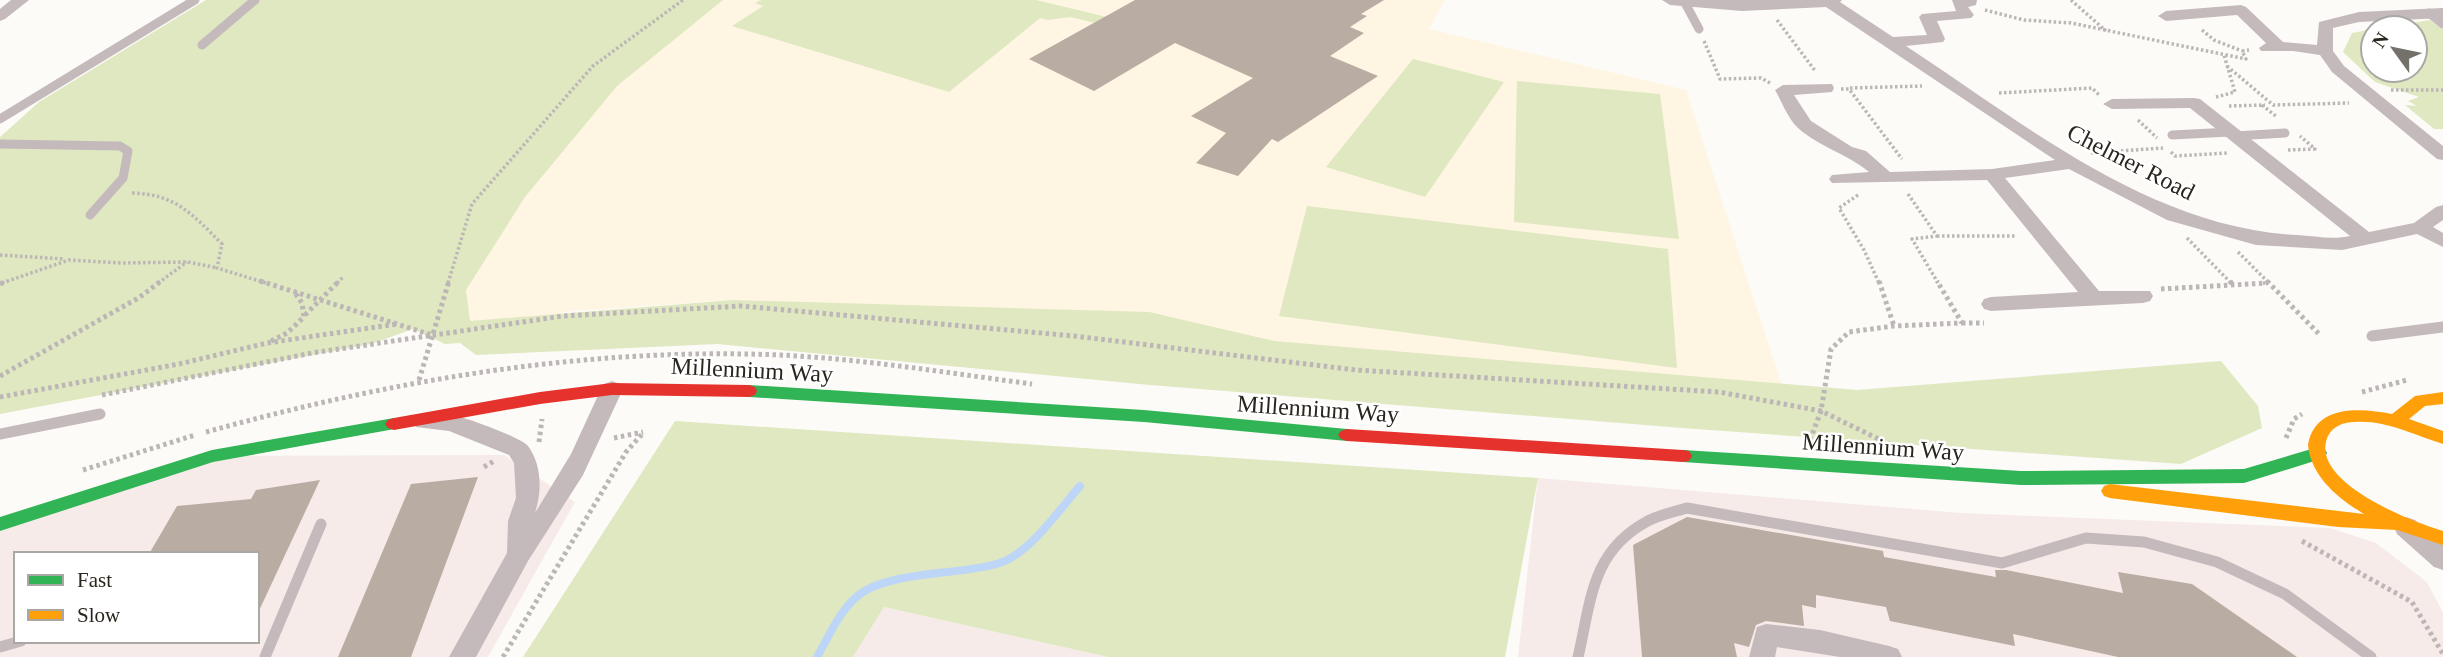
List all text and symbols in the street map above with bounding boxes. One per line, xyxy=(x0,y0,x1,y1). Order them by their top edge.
north arrow xyxy=(2359,14,2429,84)
text: N xyxy=(2368,28,2393,51)
street label: Chelmer Road xyxy=(2063,119,2199,205)
street label: Millennium Way xyxy=(670,353,834,387)
street label: Millennium Way xyxy=(1236,390,1400,428)
street label: Millennium Way xyxy=(1801,428,1965,466)
legend xyxy=(14,552,259,643)
text: Fast xyxy=(77,568,112,592)
text: Slow xyxy=(77,603,121,627)

